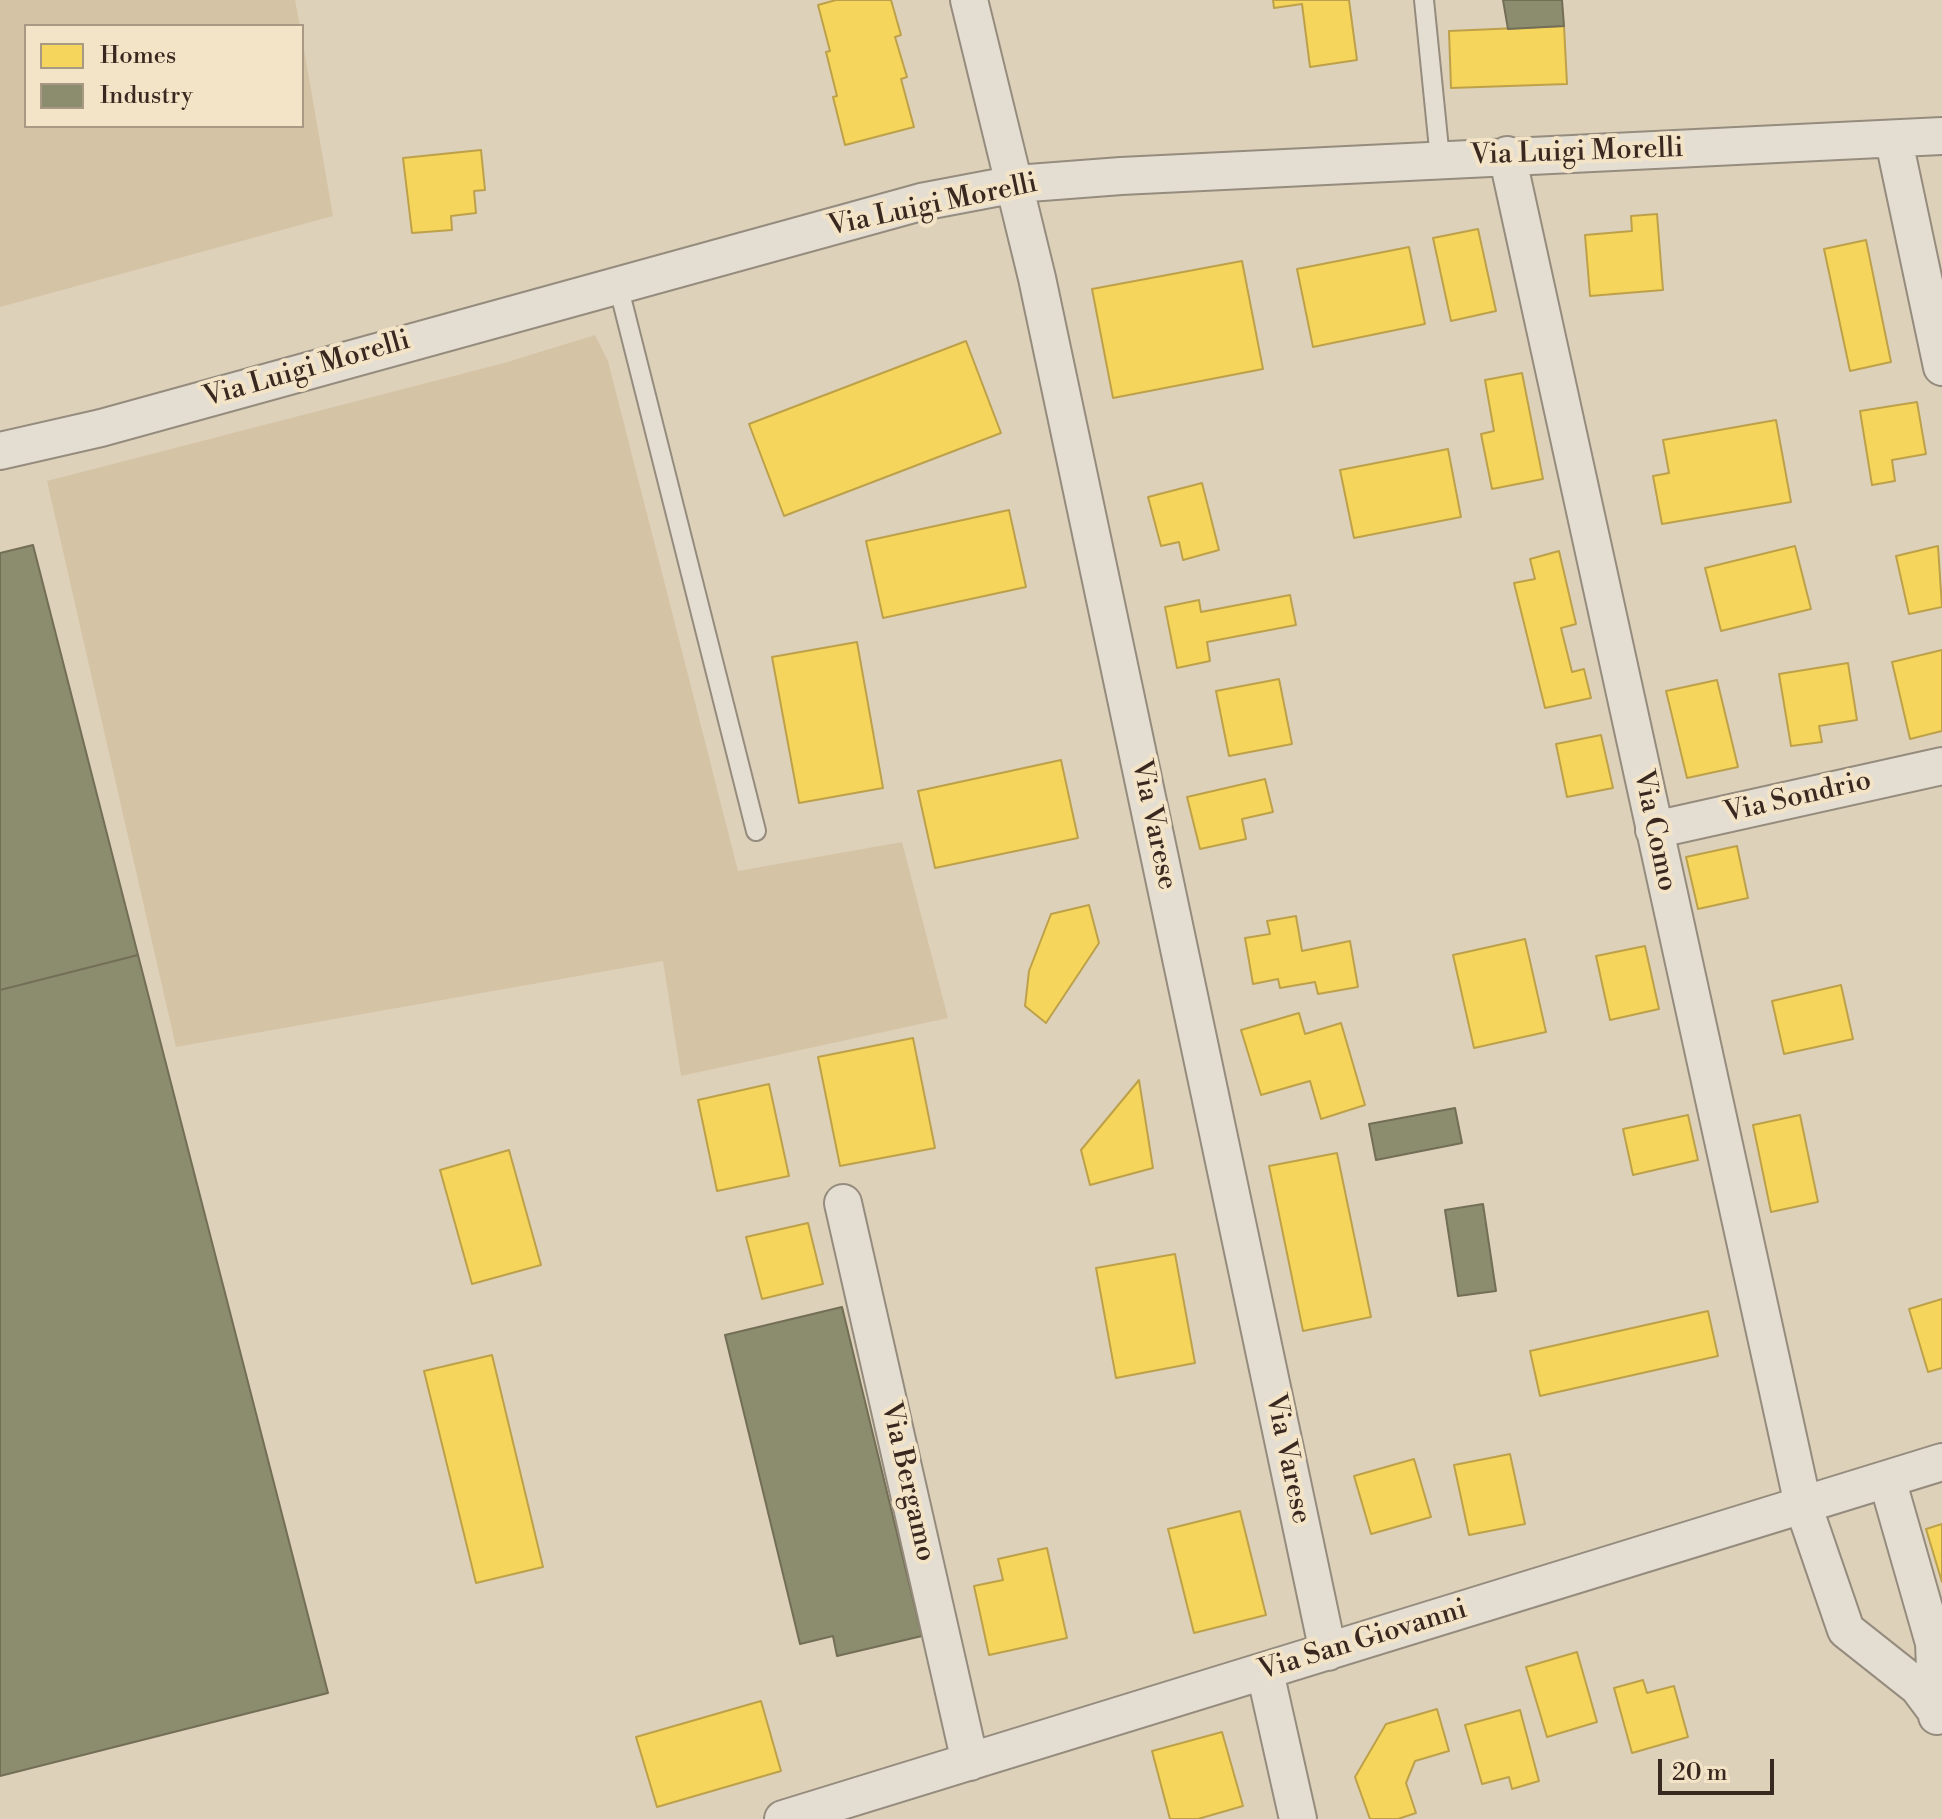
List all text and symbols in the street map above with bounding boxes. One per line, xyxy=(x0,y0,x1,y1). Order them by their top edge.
legend xyxy=(24,24,304,128)
text: Homes xyxy=(100,41,176,71)
text: Industry xyxy=(100,81,193,111)
street label: Via Luigi Morelli xyxy=(1470,132,1684,174)
street label: Via Luigi Morelli xyxy=(825,167,1041,245)
street label: Via Luigi Morelli xyxy=(200,324,414,416)
street label: Via Varese xyxy=(1123,757,1183,893)
street label: Via Sondrio xyxy=(1721,765,1875,831)
street label: Via Como xyxy=(1625,767,1683,895)
street label: Via Varese xyxy=(1257,1391,1317,1527)
street label: Via Bergamo xyxy=(872,1399,942,1565)
street label: Via San Giovanni xyxy=(1255,1593,1471,1689)
scale bar xyxy=(1662,1743,1778,1793)
text: 20 m xyxy=(1672,1758,1728,1788)

